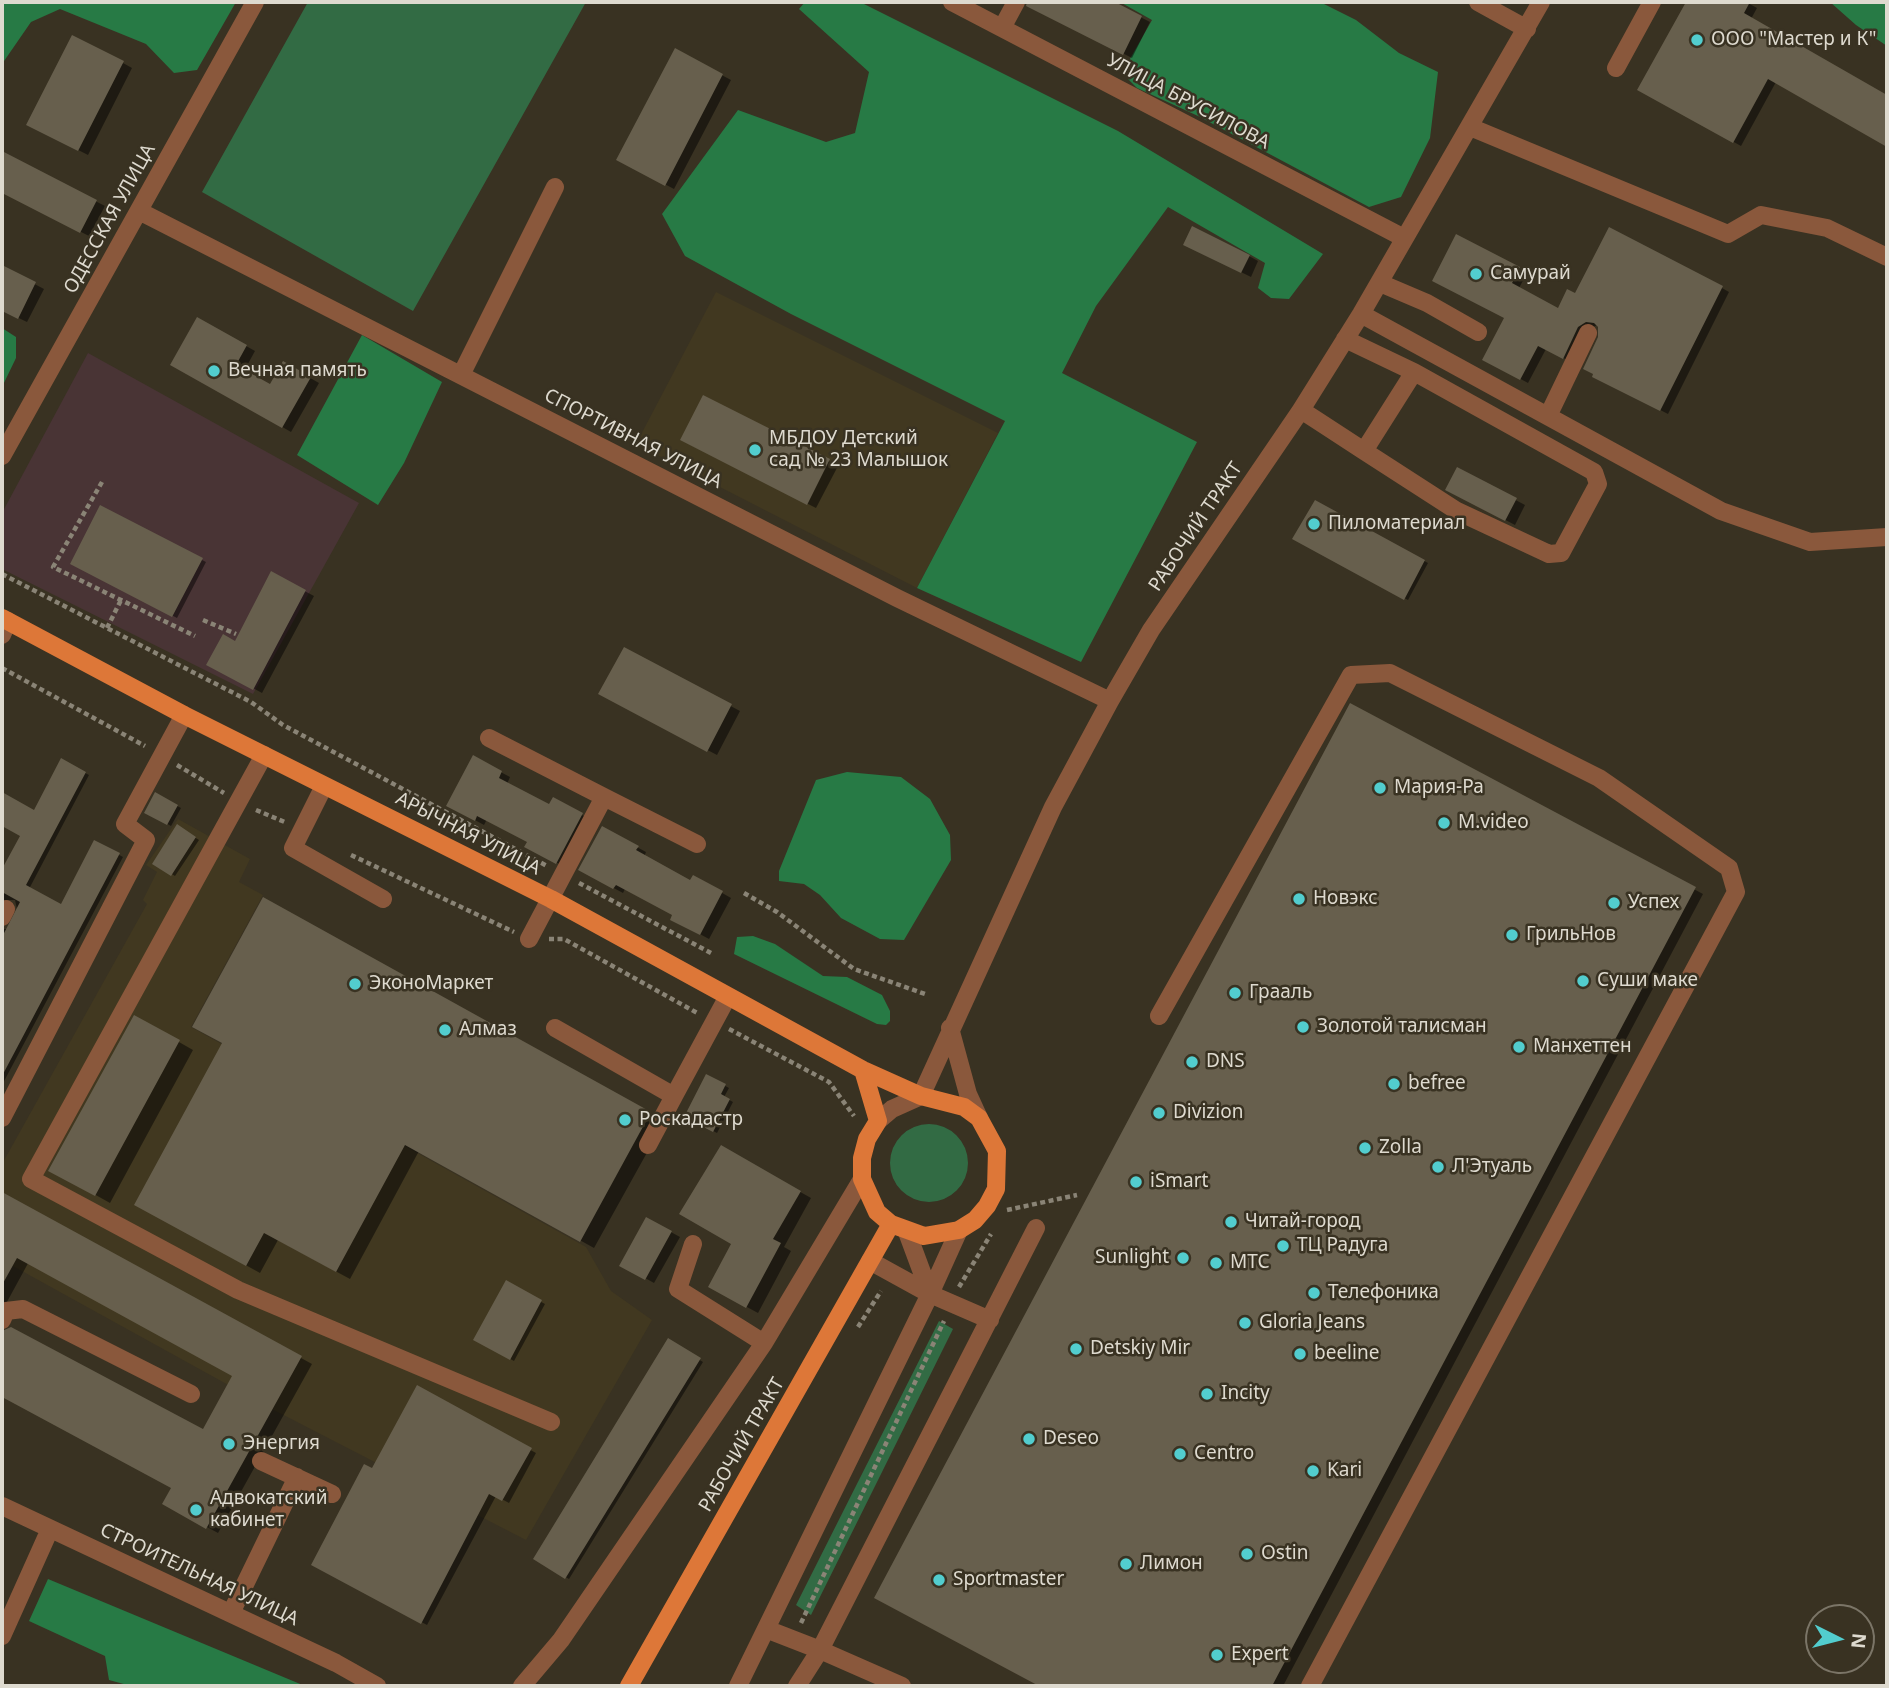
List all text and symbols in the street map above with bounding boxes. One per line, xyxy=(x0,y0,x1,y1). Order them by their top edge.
place label: ООО "Мастер и К" xyxy=(1711,29,1877,51)
marker: ООО "Мастер и К" xyxy=(1689,32,1705,48)
street label: УЛИЦА БРУСИЛОВА xyxy=(1103,49,1273,155)
street label: ОДЕССКАЯ УЛИЦА xyxy=(59,140,161,298)
place label: Самурай xyxy=(1490,263,1571,285)
marker: Самурай xyxy=(1468,266,1484,282)
place label: Вечная память xyxy=(228,360,367,382)
marker: Вечная память xyxy=(206,363,222,379)
street label: СПОРТИВНАЯ УЛИЦА xyxy=(540,384,726,494)
place label: МБДОУ Детский сад № 23 Малышок xyxy=(769,428,948,472)
marker: МБДОУ Детский сад № 23 Малышок xyxy=(747,442,763,458)
street label: РАБОЧИЙ ТРАКТ xyxy=(1144,458,1248,596)
place label: Пиломатериал xyxy=(1328,513,1465,535)
marker: Пиломатериал xyxy=(1306,516,1322,532)
place label: Мария-Ра xyxy=(1394,777,1484,799)
marker: Мария-Ра xyxy=(1372,780,1388,796)
street label: АРЫЧНАЯ УЛИЦА xyxy=(392,788,544,880)
place label: M.video xyxy=(1458,812,1529,834)
marker: M.video xyxy=(1436,815,1452,831)
place label: Новэкс xyxy=(1313,888,1378,910)
marker: Новэкс xyxy=(1291,891,1307,907)
place label: Успех xyxy=(1628,892,1679,914)
marker: Успех xyxy=(1606,895,1622,911)
place label: ГрильНов xyxy=(1526,924,1616,946)
marker: ГрильНов xyxy=(1504,927,1520,943)
place label: Суши маке xyxy=(1597,970,1698,992)
place label: ЭконоМаркет xyxy=(369,973,493,995)
marker: Суши маке xyxy=(1575,973,1591,989)
marker: ЭконоМаркет xyxy=(347,976,363,992)
place label: Грааль xyxy=(1249,982,1312,1004)
marker: Грааль xyxy=(1227,985,1243,1001)
place label: Золотой талисман xyxy=(1317,1016,1487,1038)
place label: Алмаз xyxy=(459,1019,517,1041)
marker: Золотой талисман xyxy=(1295,1019,1311,1035)
marker: Алмаз xyxy=(437,1022,453,1038)
place label: Манхеттен xyxy=(1533,1036,1632,1058)
marker: Манхеттен xyxy=(1511,1039,1527,1055)
place label: DNS xyxy=(1206,1051,1245,1073)
marker: DNS xyxy=(1184,1054,1200,1070)
place label: befree xyxy=(1408,1073,1466,1095)
marker: befree xyxy=(1386,1076,1402,1092)
place label: Divizion xyxy=(1173,1102,1243,1124)
marker: Divizion xyxy=(1151,1105,1167,1121)
place label: Роскадастр xyxy=(639,1109,743,1131)
marker: Роскадастр xyxy=(617,1112,633,1128)
place label: Zolla xyxy=(1379,1137,1422,1159)
marker: Zolla xyxy=(1357,1140,1373,1156)
place label: Л'Этуаль xyxy=(1452,1156,1532,1178)
marker: Л'Этуаль xyxy=(1430,1159,1446,1175)
place label: iSmart xyxy=(1150,1171,1208,1193)
marker: iSmart xyxy=(1128,1174,1144,1190)
place label: Читай-город xyxy=(1245,1211,1361,1233)
marker: Читай-город xyxy=(1223,1214,1239,1230)
place label: ТЦ Радуга xyxy=(1297,1235,1388,1257)
marker: ТЦ Радуга xyxy=(1275,1238,1291,1254)
place label: Sunlight xyxy=(1095,1247,1169,1269)
marker: Sunlight xyxy=(1175,1250,1191,1266)
place label: МТС xyxy=(1230,1252,1270,1274)
marker: МТС xyxy=(1208,1255,1224,1271)
place label: Телефоника xyxy=(1328,1282,1439,1304)
marker: Телефоника xyxy=(1306,1285,1322,1301)
place label: Gloria Jeans xyxy=(1259,1312,1365,1334)
marker: Gloria Jeans xyxy=(1237,1315,1253,1331)
place label: Detskiy Mir xyxy=(1090,1338,1190,1360)
marker: Detskiy Mir xyxy=(1068,1341,1084,1357)
place label: beeline xyxy=(1314,1343,1379,1365)
marker: beeline xyxy=(1292,1346,1308,1362)
street label: РАБОЧИЙ ТРАКТ xyxy=(694,1374,790,1516)
place label: Incity xyxy=(1221,1383,1270,1405)
marker: Incity xyxy=(1199,1386,1215,1402)
place label: Deseo xyxy=(1043,1428,1099,1450)
marker: Deseo xyxy=(1021,1431,1037,1447)
place label: Энергия xyxy=(243,1433,320,1455)
marker: Энергия xyxy=(221,1436,237,1452)
place label: Centro xyxy=(1194,1443,1254,1465)
marker: Centro xyxy=(1172,1446,1188,1462)
place label: Kari xyxy=(1327,1460,1362,1482)
marker: Kari xyxy=(1305,1463,1321,1479)
place label: Адвокатский кабинет xyxy=(210,1488,327,1532)
marker: Адвокатский кабинет xyxy=(188,1502,204,1518)
street label: СТРОИТЕЛЬНАЯ УЛИЦА xyxy=(96,1519,302,1631)
place label: Ostin xyxy=(1261,1543,1308,1565)
marker: Ostin xyxy=(1239,1546,1255,1562)
place label: Лимон xyxy=(1140,1553,1203,1575)
marker: Лимон xyxy=(1118,1556,1134,1572)
place label: Sportmaster xyxy=(953,1569,1064,1591)
marker: Sportmaster xyxy=(931,1572,947,1588)
north arrow xyxy=(1805,1604,1875,1674)
text: N xyxy=(1845,1632,1873,1650)
place label: Expert xyxy=(1231,1644,1289,1666)
marker: Expert xyxy=(1209,1647,1225,1663)

